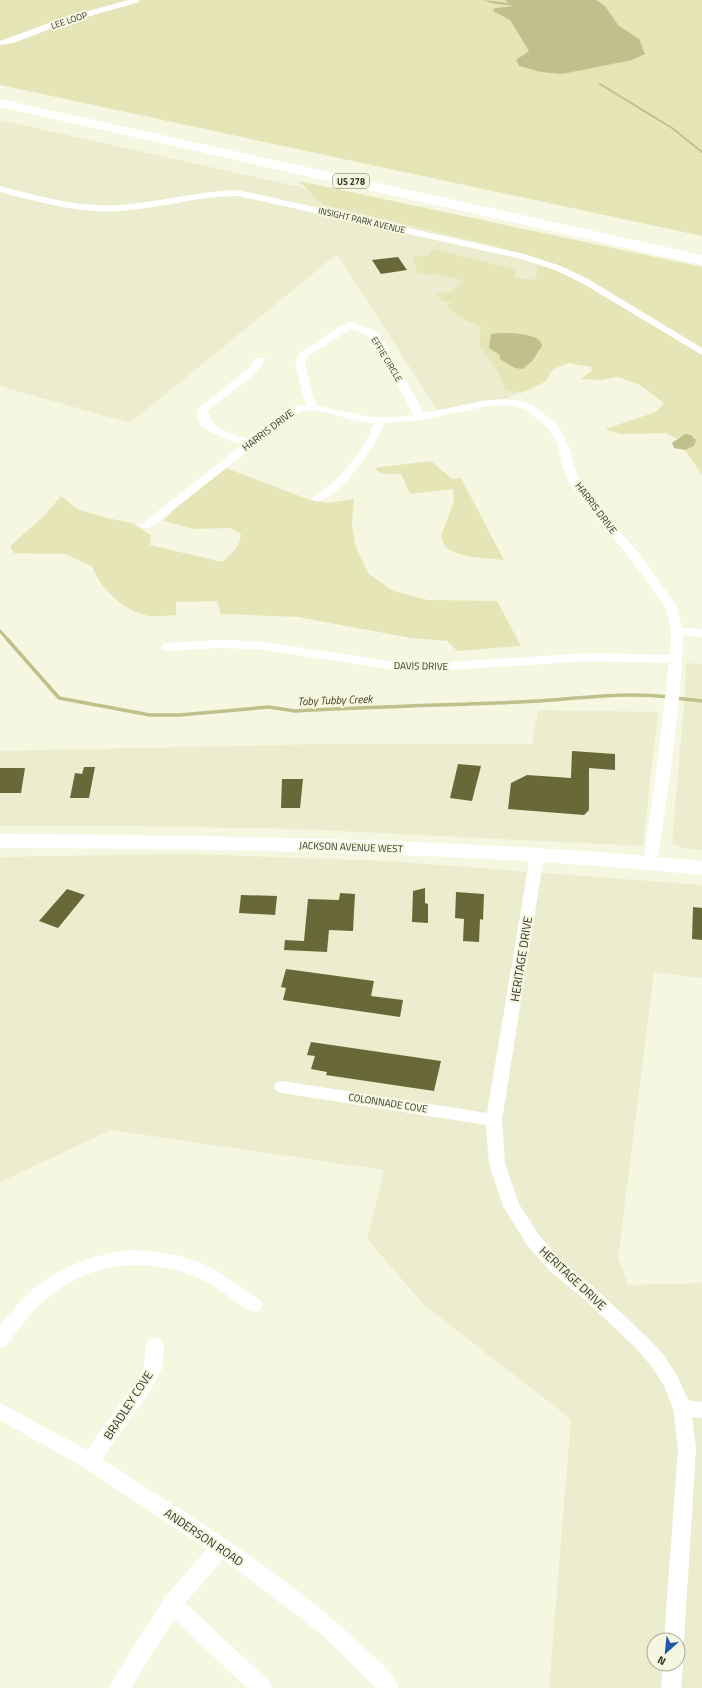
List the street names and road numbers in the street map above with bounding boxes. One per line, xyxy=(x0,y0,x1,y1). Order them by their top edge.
street label: LEE LOOP xyxy=(49,8,90,32)
road number: US 278 xyxy=(333,174,369,188)
street label: INSIGHT PARK AVENUE xyxy=(317,204,407,236)
street label: EFFIE CIRCLE xyxy=(368,334,406,384)
street label: HARRIS DRIVE xyxy=(239,405,297,455)
street label: HARRIS DRIVE xyxy=(571,479,621,537)
street label: DAVIS DRIVE xyxy=(394,658,449,674)
street label: JACKSON AVENUE WEST xyxy=(299,838,404,856)
street label: HERITAGE DRIVE xyxy=(505,915,537,1003)
street label: COLONNADE COVE xyxy=(347,1089,429,1117)
street label: HERITAGE DRIVE xyxy=(535,1242,611,1315)
street label: BRADLEY COVE xyxy=(99,1366,158,1443)
street label: ANDERSON ROAD xyxy=(160,1503,248,1571)

